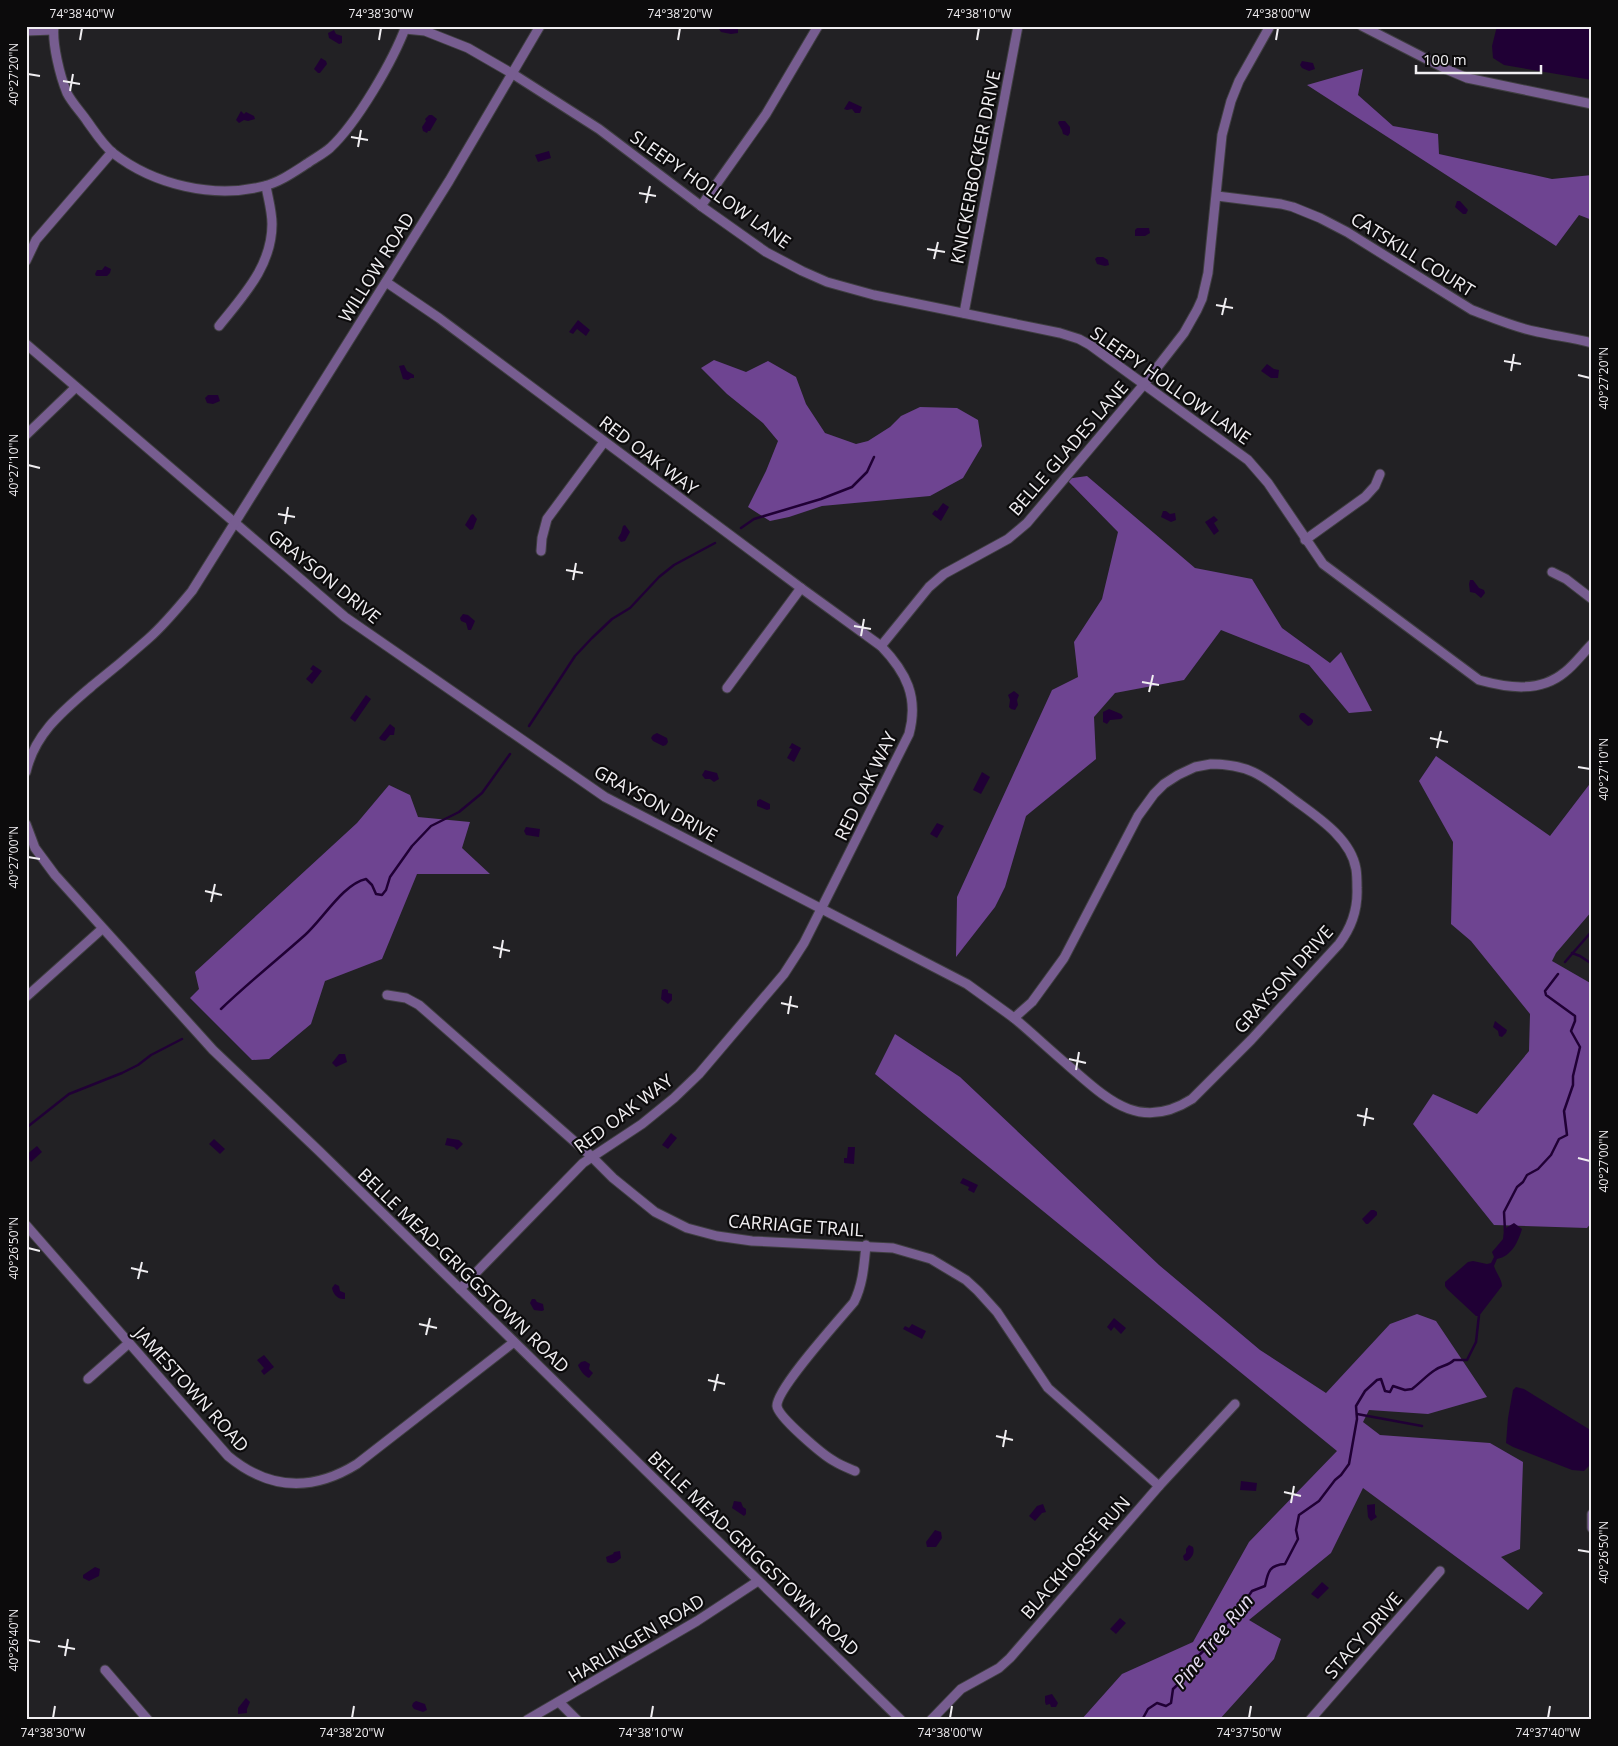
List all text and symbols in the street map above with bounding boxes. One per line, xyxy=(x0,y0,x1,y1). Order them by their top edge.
text: 74°38'40"W xyxy=(50,5,114,22)
text: 74°38'30"W xyxy=(349,5,413,22)
text: 74°38'20"W xyxy=(648,5,712,22)
text: 74°38'10"W xyxy=(947,5,1011,22)
text: 74°38'00"W xyxy=(1246,5,1310,22)
scale bar xyxy=(1416,42,1540,74)
text: 40°27'20"N xyxy=(5,43,22,105)
text: 100 m xyxy=(1423,49,1467,69)
street label: KNICKERBOCKER DRIVE xyxy=(944,68,1006,266)
street label: SLEEPY HOLLOW LANE xyxy=(626,125,796,253)
street label: CATSKILL COURT xyxy=(1347,206,1479,302)
street label: WILLOW ROAD xyxy=(333,208,419,326)
street label: SLEEPY HOLLOW LANE xyxy=(1086,321,1256,449)
text: 40°27'20"N xyxy=(1595,347,1612,409)
street label: BELLE GLADES LANE xyxy=(1003,376,1133,520)
street label: RED OAK WAY xyxy=(595,410,704,501)
text: 40°27'10"N xyxy=(5,434,22,496)
street label: GRAYSON DRIVE xyxy=(264,523,386,629)
street label: RED OAK WAY xyxy=(828,727,902,844)
text: 40°27'10"N xyxy=(1595,738,1612,800)
street label: GRAYSON DRIVE xyxy=(590,759,722,847)
text: 40°27'00"N xyxy=(5,826,22,888)
street label: GRAYSON DRIVE xyxy=(1228,920,1338,1038)
street label: RED OAK WAY xyxy=(569,1067,678,1158)
text: 40°27'00"N xyxy=(1595,1130,1612,1192)
street label: BELLE MEAD-GRIGGSTOWN ROAD xyxy=(353,1162,575,1378)
street label: CARRIAGE TRAIL xyxy=(727,1208,865,1242)
text: 40°26'50"N xyxy=(5,1217,22,1279)
street label: JAMESTOWN ROAD xyxy=(128,1320,255,1457)
street label: BELLE MEAD-GRIGGSTOWN ROAD xyxy=(643,1445,865,1661)
street label: BLACKHORSE RUN xyxy=(1015,1490,1135,1624)
text: 40°26'50"N xyxy=(1595,1521,1612,1583)
street label: STACY DRIVE xyxy=(1319,1587,1407,1683)
street label: HARLINGEN ROAD xyxy=(564,1588,708,1688)
water label: Pine Tree Run xyxy=(1167,1588,1259,1694)
text: 40°26'40"N xyxy=(5,1609,22,1671)
text: 74°38'30"W xyxy=(21,1724,85,1741)
text: 74°38'20"W xyxy=(320,1724,384,1741)
text: 74°38'10"W xyxy=(619,1724,683,1741)
text: 74°38'00"W xyxy=(918,1724,982,1741)
text: 74°37'50"W xyxy=(1217,1724,1281,1741)
text: 74°37'40"W xyxy=(1516,1724,1580,1741)

